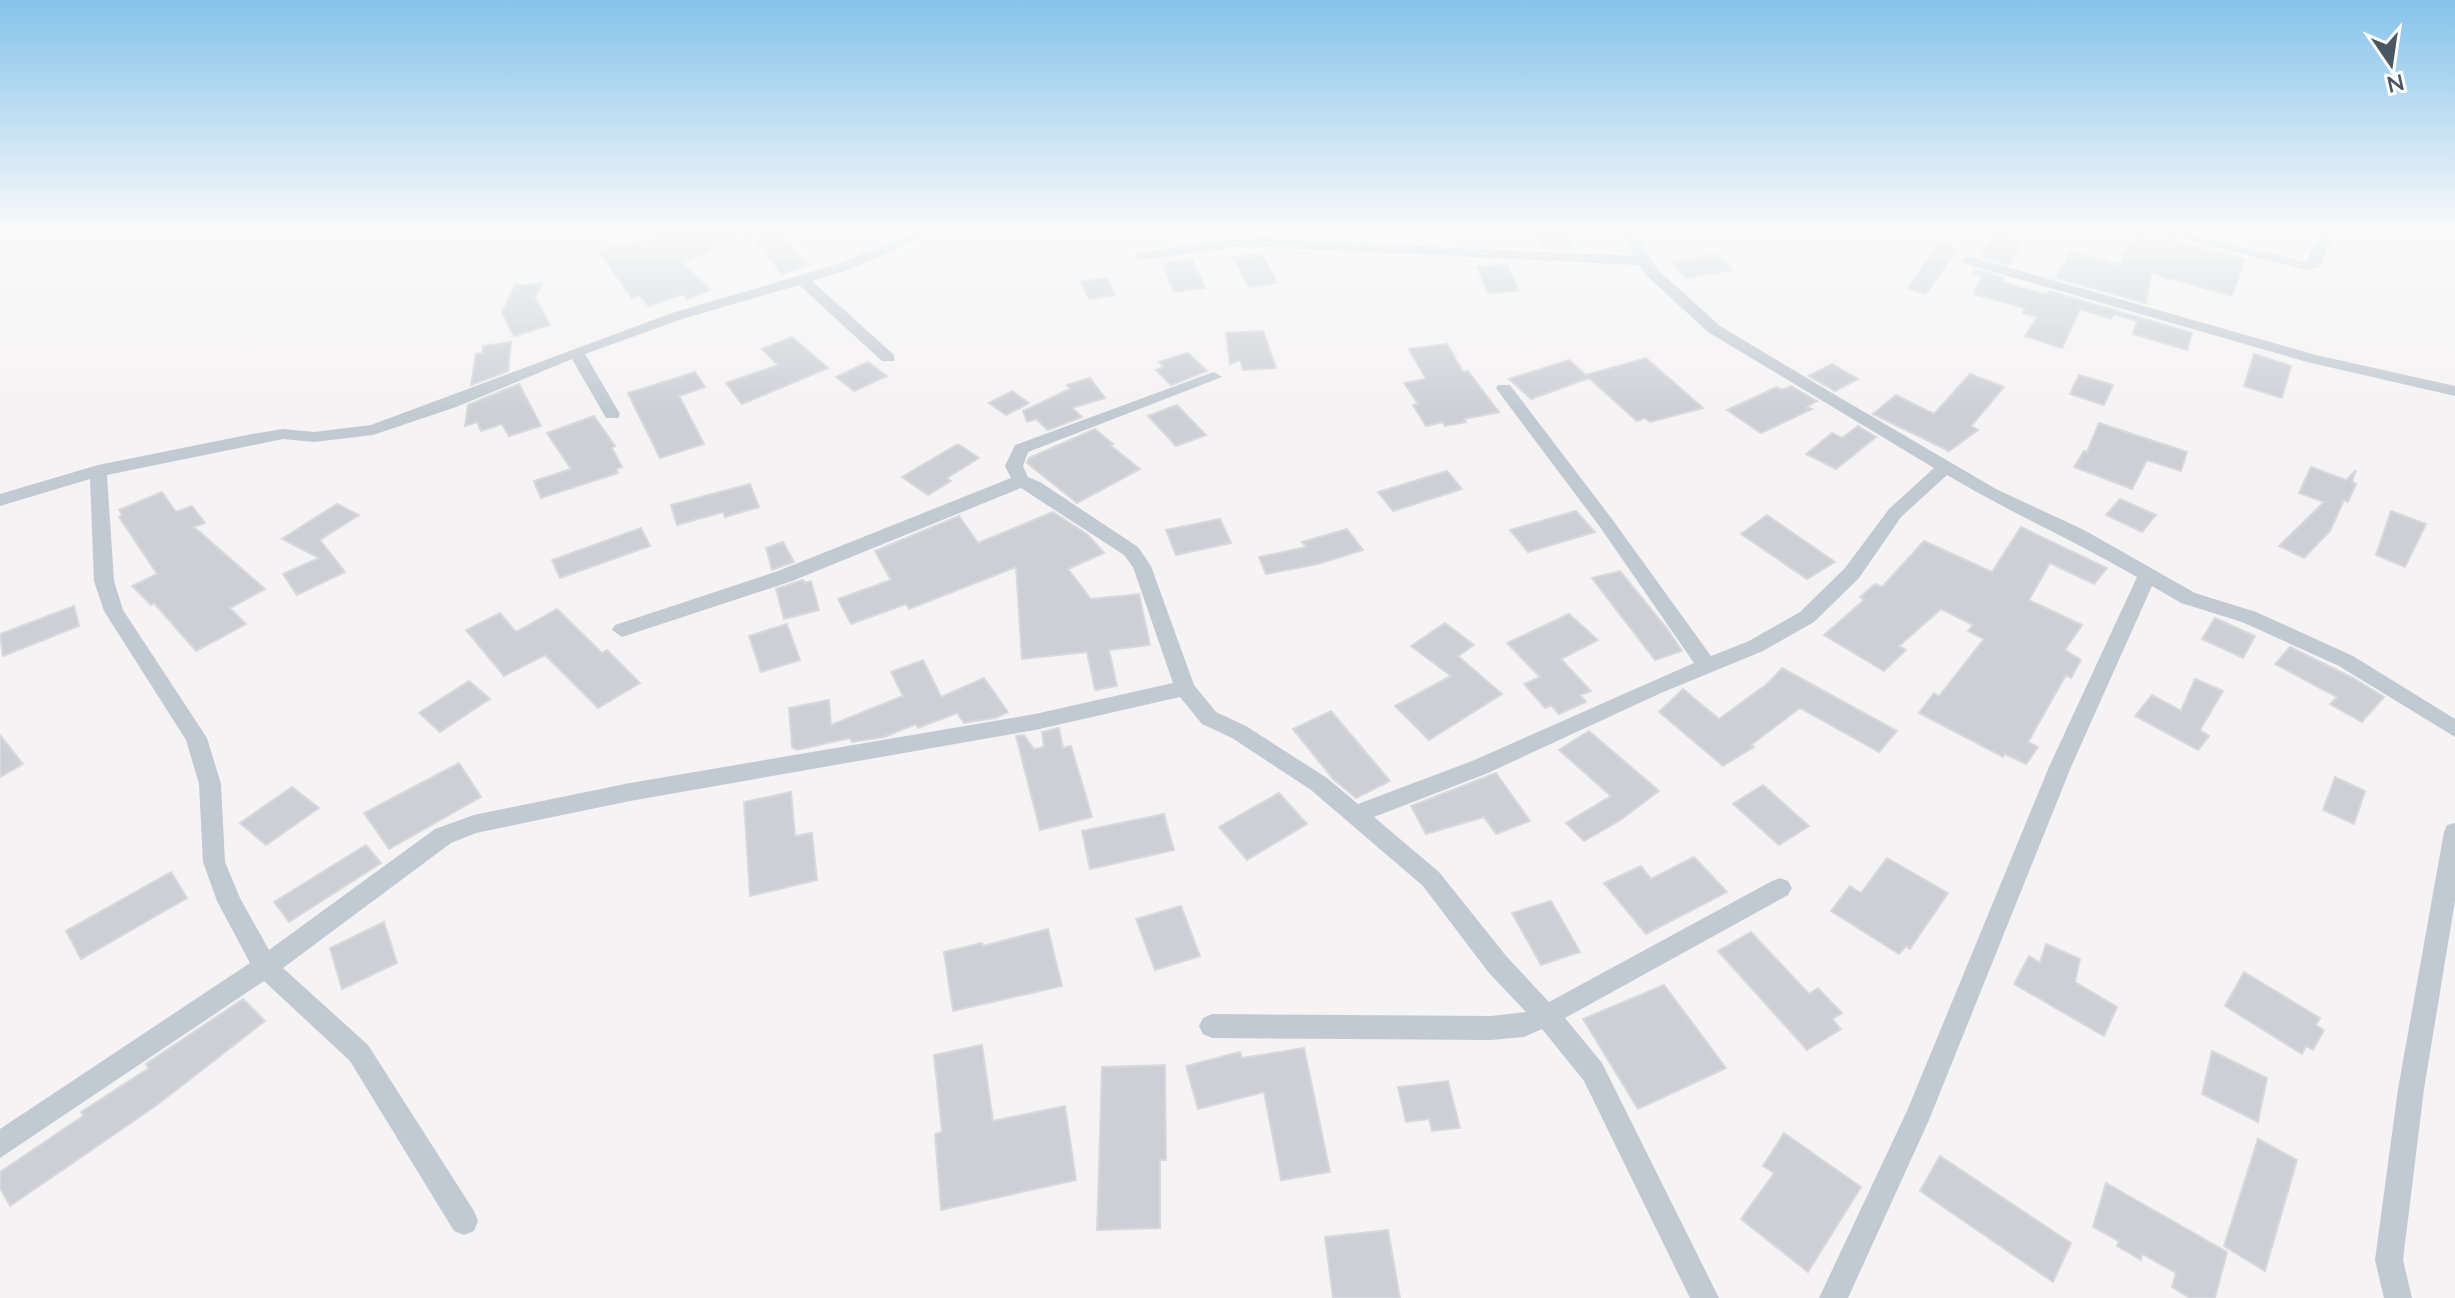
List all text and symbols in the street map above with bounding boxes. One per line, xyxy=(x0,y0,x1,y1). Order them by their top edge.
north arrow xyxy=(2351,24,2431,104)
text: N xyxy=(2384,69,2407,99)

